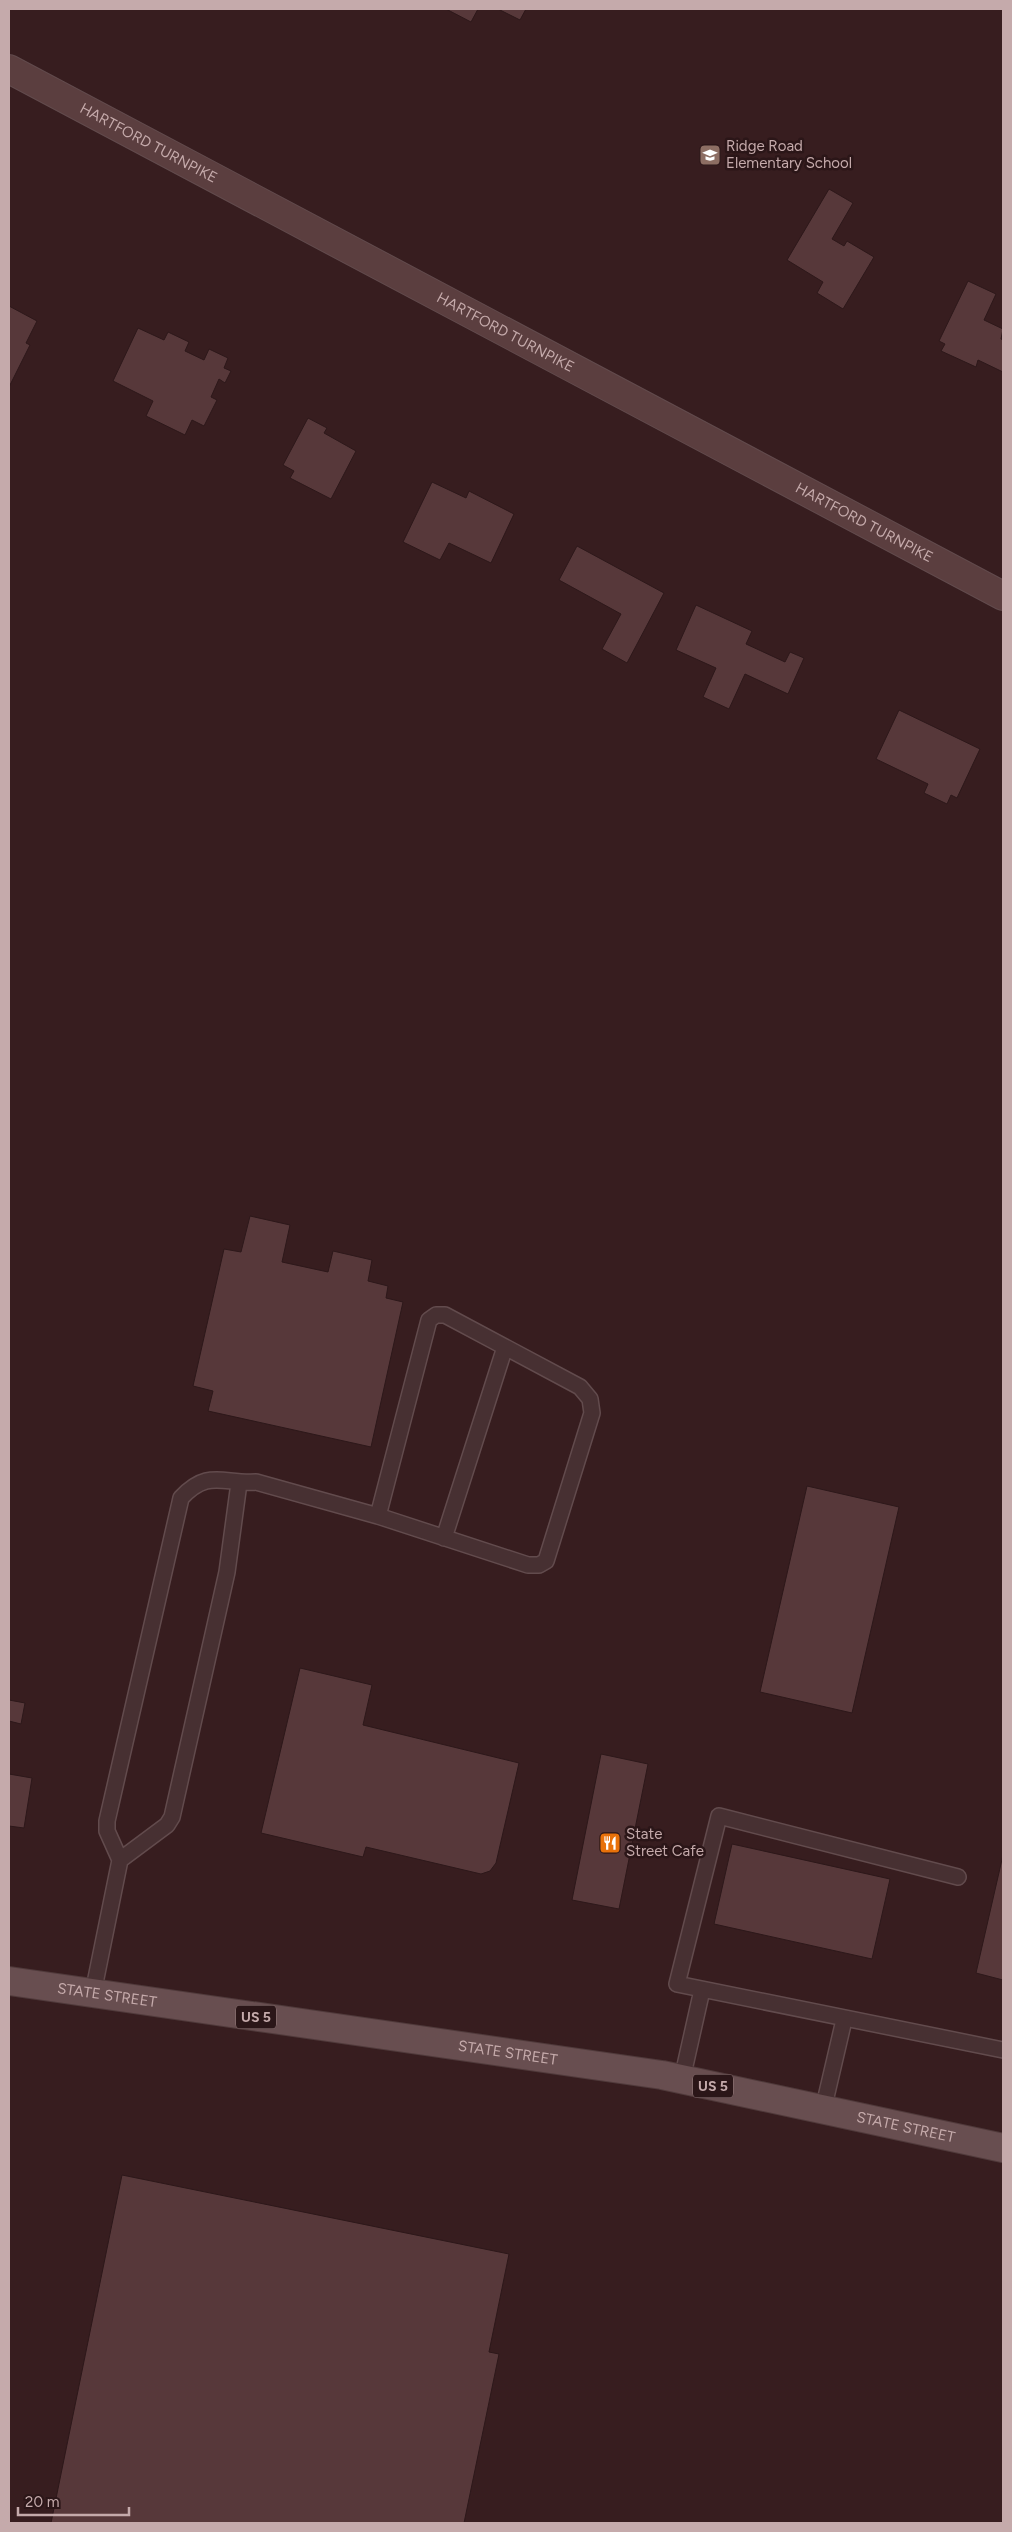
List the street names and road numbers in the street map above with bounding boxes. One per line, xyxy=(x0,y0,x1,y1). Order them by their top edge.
street label: HARTFORD TURNPIKE xyxy=(77,99,220,187)
street label: HARTFORD TURNPIKE xyxy=(434,288,577,376)
street label: HARTFORD TURNPIKE xyxy=(792,479,936,566)
street label: STATE STREET xyxy=(56,1979,159,2011)
road number: US 5 xyxy=(236,2005,276,2028)
street label: STATE STREET xyxy=(457,2037,559,2069)
road number: US 5 xyxy=(693,2074,733,2098)
street label: STATE STREET xyxy=(855,2108,957,2147)

